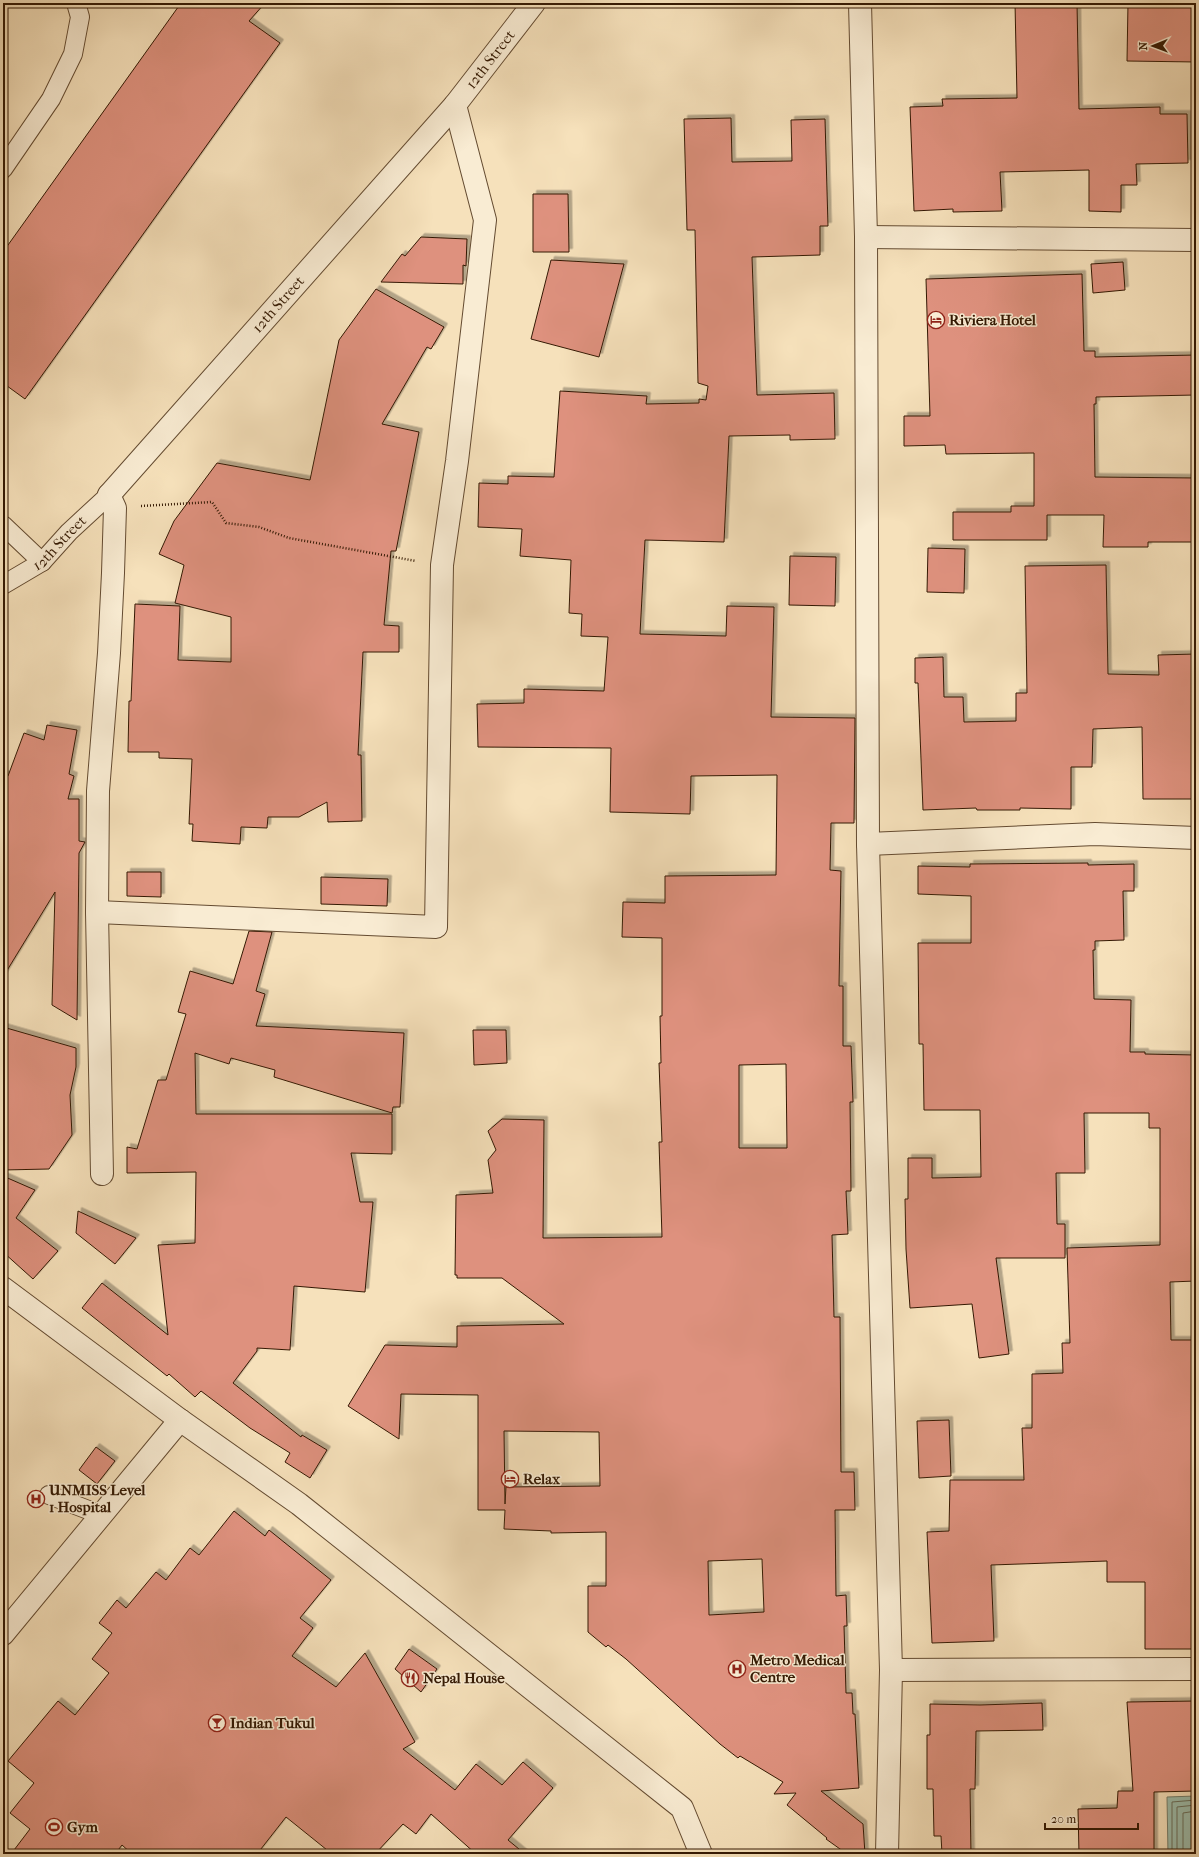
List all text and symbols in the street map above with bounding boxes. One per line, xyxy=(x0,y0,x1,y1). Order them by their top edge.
street label: 12th Street xyxy=(462,26,519,93)
north arrow xyxy=(1133,26,1173,66)
text: N xyxy=(1137,41,1150,50)
street label: 12th Street xyxy=(248,272,309,336)
hotel icon: Riviera Hotel xyxy=(926,310,946,330)
place label: Riviera Hotel xyxy=(949,311,1037,329)
street label: 12th Street xyxy=(30,511,90,574)
hotel icon: Relax xyxy=(500,1469,520,1489)
place label: Relax xyxy=(523,1470,560,1488)
place label: UNMISS Level 1 Hospital xyxy=(48,1481,146,1516)
hospital icon: UNMISS Level 1 Hospital xyxy=(26,1489,46,1509)
place label: Metro Medical Centre xyxy=(749,1651,845,1686)
hospital icon: Metro Medical Centre xyxy=(727,1659,747,1679)
restaurant icon: Nepal House xyxy=(400,1668,420,1688)
place label: Nepal House xyxy=(423,1669,505,1687)
bar icon: Indian Tukul xyxy=(207,1713,227,1733)
place label: Indian Tukul xyxy=(230,1714,315,1732)
scale bar xyxy=(1045,1805,1138,1831)
text: 20 m xyxy=(1051,1812,1076,1826)
sports icon: Gym xyxy=(44,1817,64,1837)
place label: Gym xyxy=(67,1818,98,1836)

